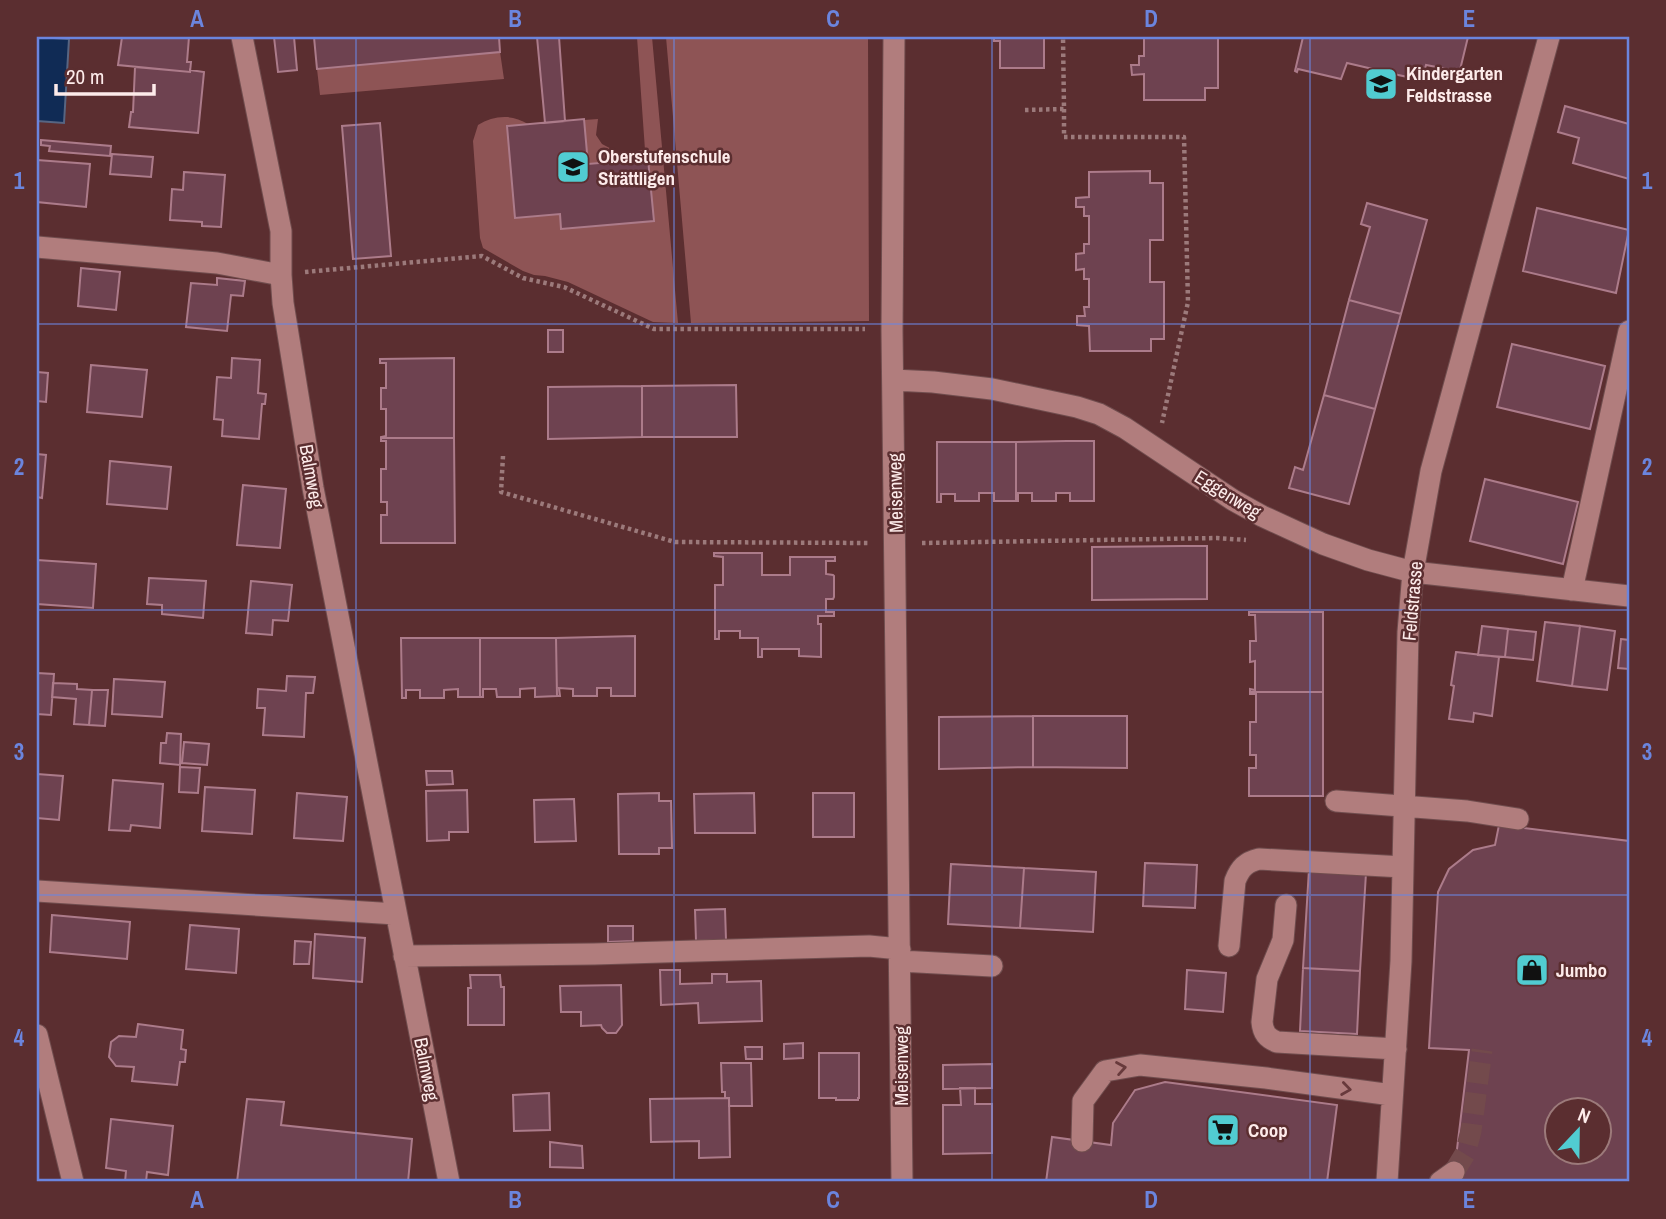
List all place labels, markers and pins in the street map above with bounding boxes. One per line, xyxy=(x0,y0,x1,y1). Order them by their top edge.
place label: Kindergarten Feldstrasse xyxy=(1406,60,1503,108)
school or university icon: Kindergarten Feldstrasse xyxy=(1362,65,1400,103)
place label: Oberstufenschule Strättligen xyxy=(598,143,731,191)
school or university icon: Oberstufenschule Strättligen xyxy=(554,148,592,186)
shop icon: Jumbo xyxy=(1513,951,1551,989)
place label: Jumbo xyxy=(1556,957,1607,983)
supermarket icon: Coop xyxy=(1204,1111,1242,1149)
place label: Coop xyxy=(1248,1117,1288,1143)

